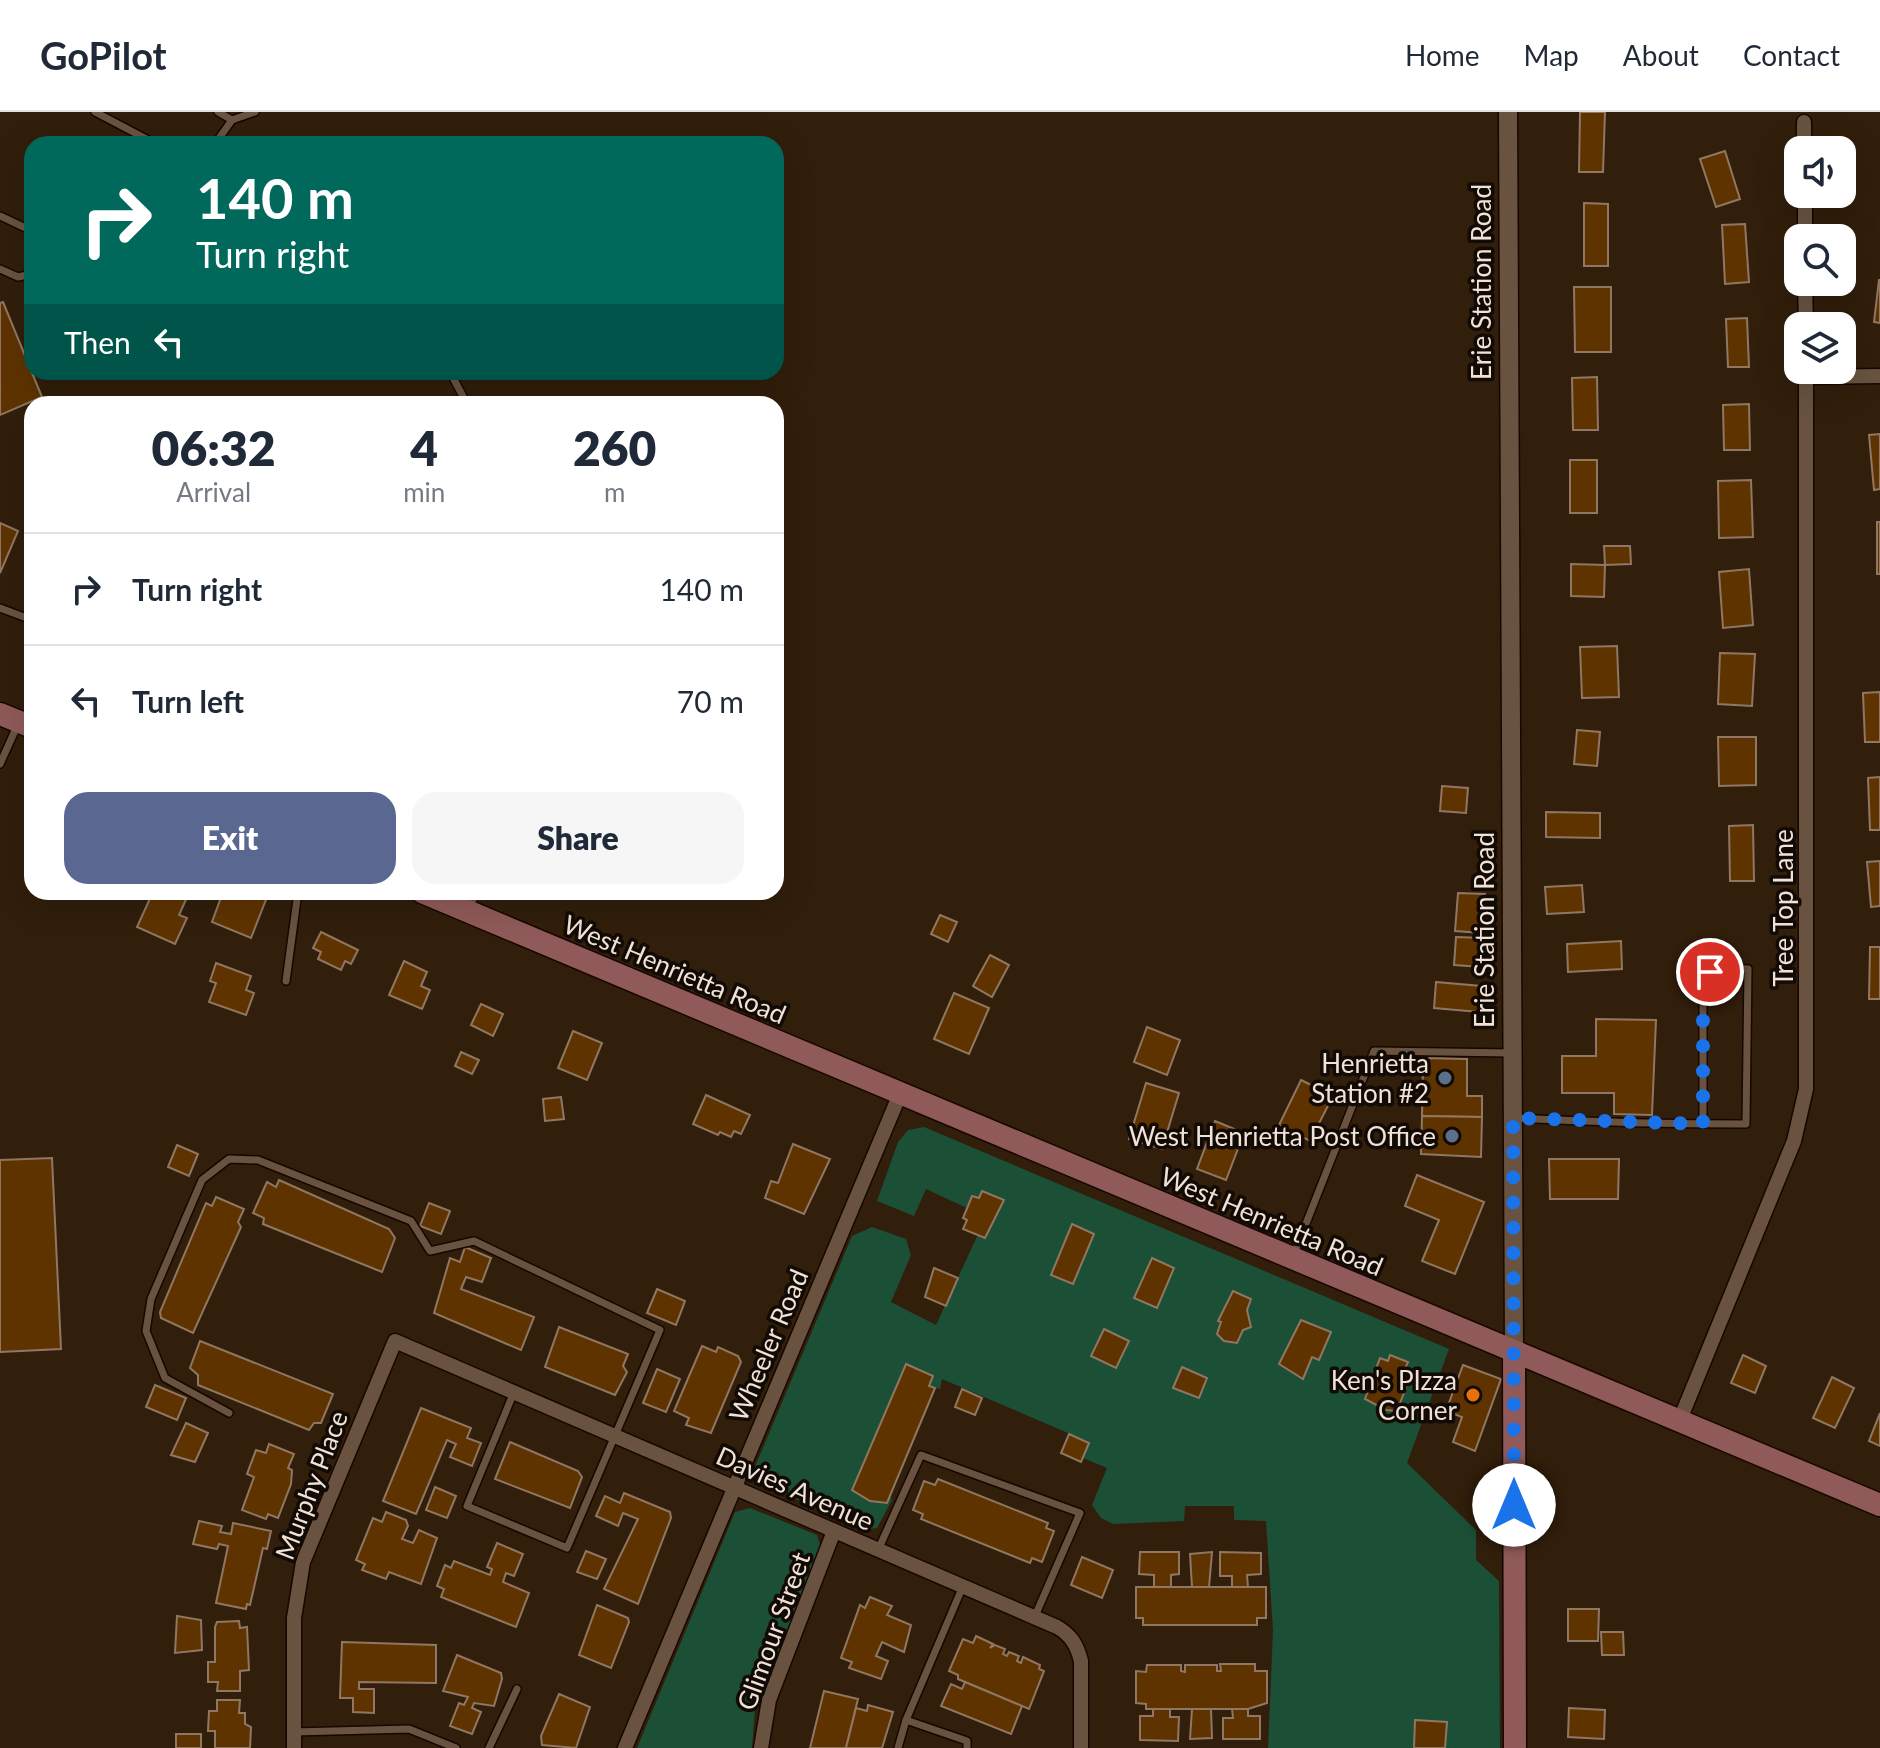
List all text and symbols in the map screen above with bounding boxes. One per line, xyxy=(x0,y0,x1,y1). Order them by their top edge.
text: GoPilot xyxy=(40,32,167,78)
text: Home xyxy=(1405,38,1480,72)
text: Map xyxy=(1524,38,1579,72)
text: About xyxy=(1623,38,1699,72)
text: Contact xyxy=(1743,38,1840,72)
map controls xyxy=(1784,136,1856,384)
button: sound xyxy=(1784,136,1856,208)
text: 140 m xyxy=(196,164,354,231)
icon: right xyxy=(64,168,168,272)
street label: Erie Station Road xyxy=(1465,184,1497,380)
button: search xyxy=(1784,224,1856,296)
text: Turn right xyxy=(196,232,349,276)
button: layers xyxy=(1784,312,1856,384)
icon: left xyxy=(147,320,191,364)
text: Then xyxy=(64,324,131,360)
text: 06:32 xyxy=(152,419,276,476)
text: 4 xyxy=(410,419,438,476)
text: 260 xyxy=(573,419,656,476)
text: Arrival xyxy=(176,476,251,508)
text: min xyxy=(403,476,445,508)
text: m xyxy=(604,476,625,508)
icon: right xyxy=(64,567,108,611)
text: Turn right xyxy=(132,571,262,607)
text: 140 m xyxy=(659,571,744,607)
icon: left xyxy=(64,679,108,723)
text: Turn left xyxy=(132,683,244,719)
text: 70 m xyxy=(677,683,744,719)
button: Exit xyxy=(64,792,396,884)
button: Share xyxy=(412,792,744,884)
street label: Tree Top Lane xyxy=(1767,829,1799,987)
street label: Erie Station Road xyxy=(1468,832,1500,1028)
street label: West Henrietta Road xyxy=(559,908,791,1030)
pin xyxy=(1676,938,1744,1006)
icon: arrive xyxy=(1688,950,1732,994)
place label: Henrietta Station #2 xyxy=(1311,1047,1429,1109)
marker: Henrietta Station #2 xyxy=(1436,1069,1454,1087)
place label: West Henrietta Post Office xyxy=(1129,1120,1436,1152)
marker: West Henrietta Post Office xyxy=(1443,1127,1461,1145)
street label: West Henrietta Road xyxy=(1156,1160,1388,1282)
street label: Wheeler Road xyxy=(722,1264,814,1426)
place label: Ken's PIzza Corner xyxy=(1331,1364,1458,1426)
marker: Ken's PIzza Corner xyxy=(1464,1386,1482,1404)
street label: Murphy Place xyxy=(268,1406,354,1564)
street label: Davies Avenue xyxy=(711,1439,879,1537)
position arrow xyxy=(1472,1463,1556,1547)
street label: Glimour Street xyxy=(730,1547,817,1714)

